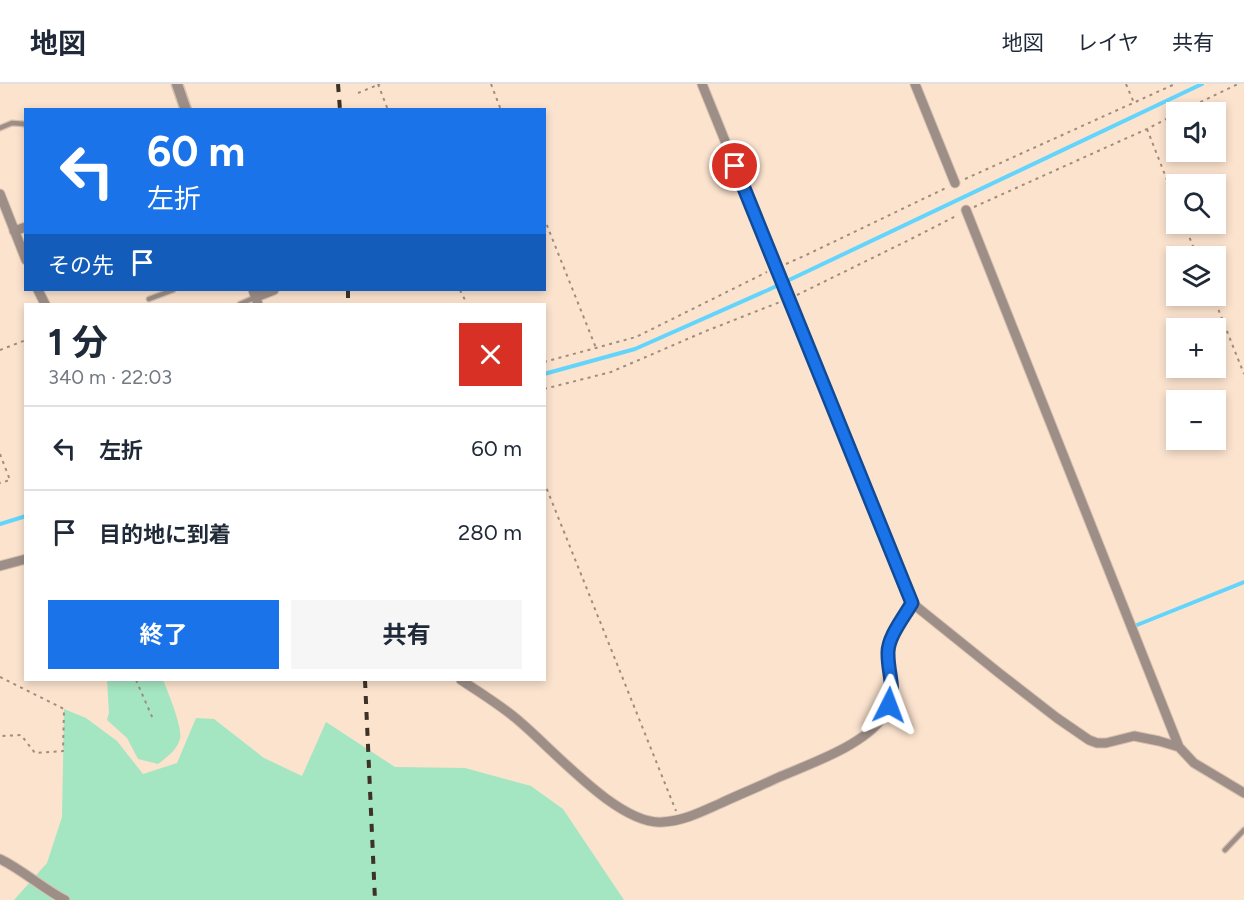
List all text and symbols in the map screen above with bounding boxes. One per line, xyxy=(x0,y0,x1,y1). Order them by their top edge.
text: 地図 xyxy=(30,26,86,60)
text: 地図 xyxy=(1002,30,1044,55)
text: レイヤ xyxy=(1077,30,1139,55)
text: 共有 xyxy=(1172,30,1214,55)
map controls xyxy=(1166,102,1226,450)
button: sound xyxy=(1166,102,1226,162)
text: 60 m xyxy=(147,126,245,177)
icon: left xyxy=(48,132,126,210)
pin xyxy=(709,140,760,191)
icon: arrive xyxy=(718,149,751,182)
button: search xyxy=(1166,174,1226,234)
text: 左折 xyxy=(147,182,201,215)
icon: arrive xyxy=(126,246,159,279)
button: layers xyxy=(1166,246,1226,306)
text: その先 xyxy=(48,252,114,279)
button: + xyxy=(1166,318,1226,378)
text: 1 分 xyxy=(48,321,108,364)
button: close xyxy=(459,323,522,386)
text: 340 m · 22:03 xyxy=(48,365,172,389)
button: − xyxy=(1166,390,1226,450)
icon: left xyxy=(48,432,81,465)
text: 60 m xyxy=(471,435,522,462)
text: 左折 xyxy=(99,437,143,464)
icon: arrive xyxy=(48,516,81,549)
text: 280 m xyxy=(458,519,522,546)
text: 目的地に到着 xyxy=(99,521,231,548)
button: 終了 xyxy=(48,600,279,669)
button: 共有 xyxy=(291,600,522,669)
position arrow xyxy=(857,673,921,737)

